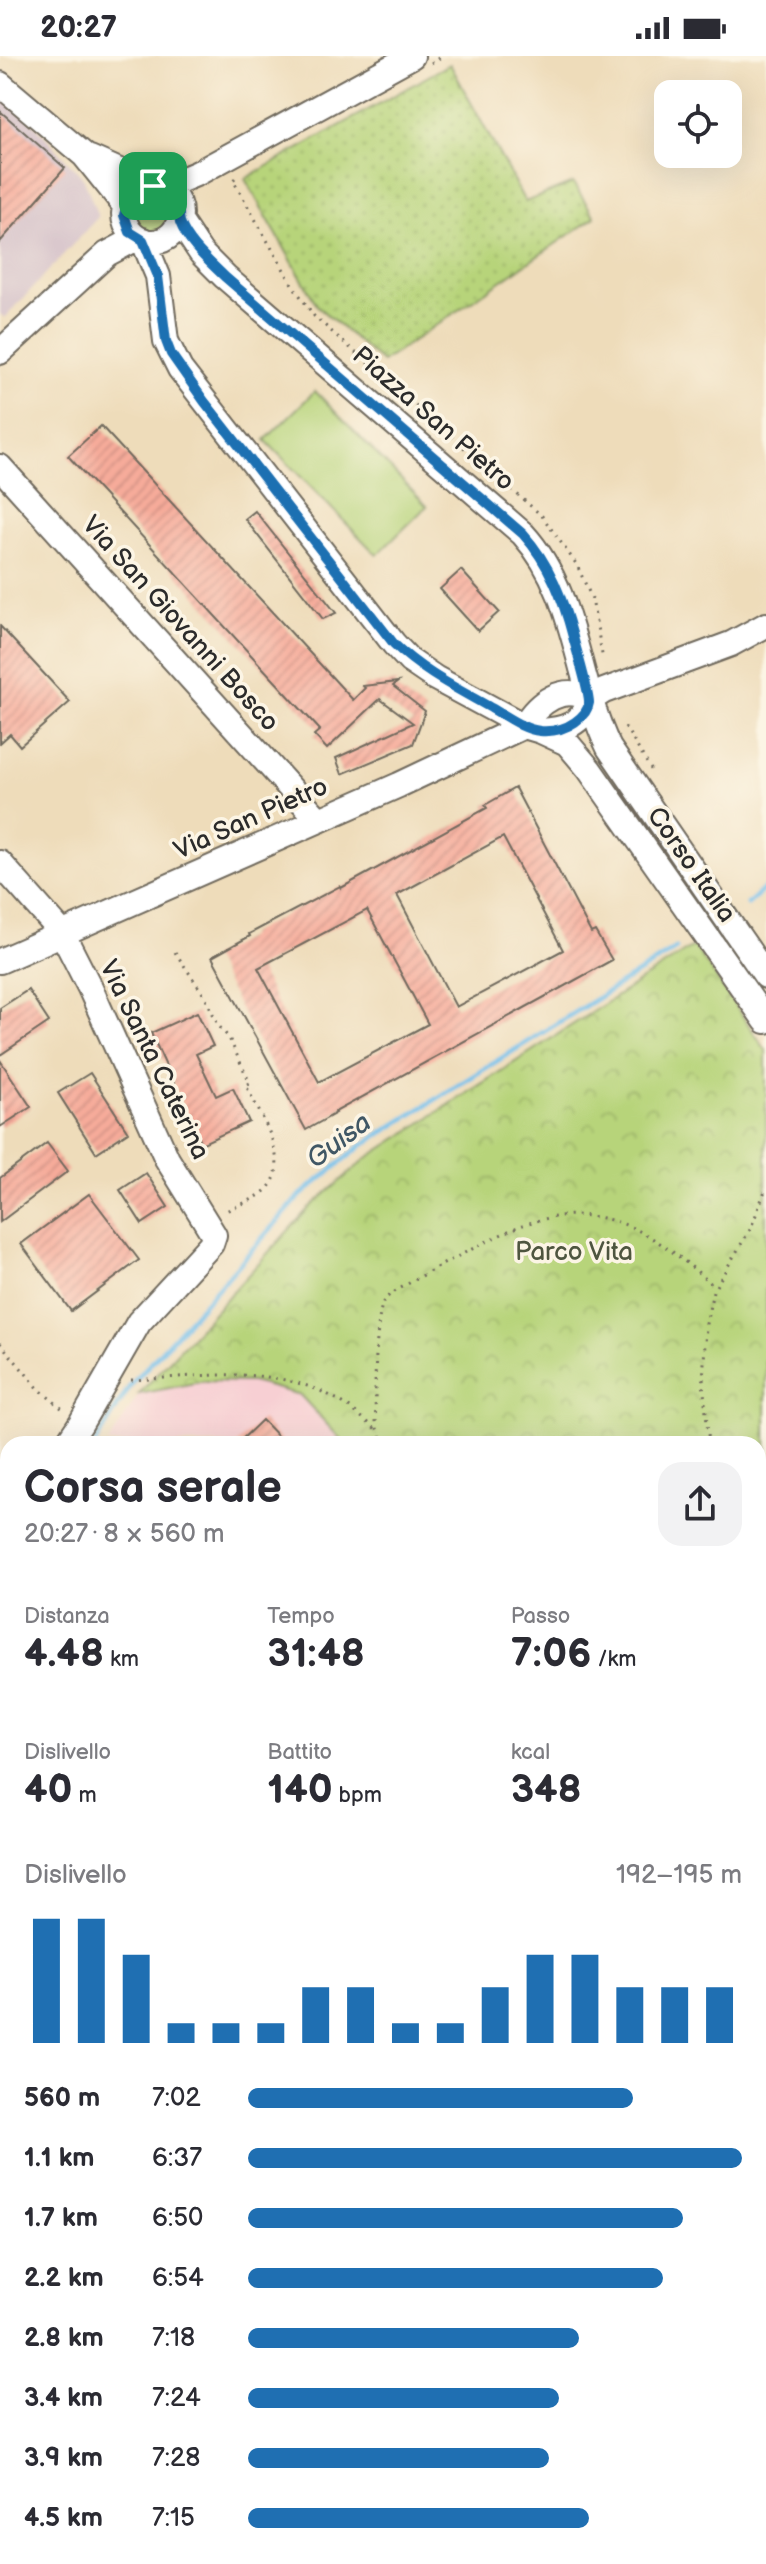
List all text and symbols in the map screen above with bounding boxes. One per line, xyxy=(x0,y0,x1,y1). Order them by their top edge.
text: 20:27 xyxy=(40,10,117,46)
map controls xyxy=(654,80,742,168)
button: locate xyxy=(654,80,742,168)
pin xyxy=(119,152,187,220)
icon: arrive xyxy=(131,164,175,208)
street label: Piazza San Pietro xyxy=(346,340,520,498)
street label: Via San Giovanni Bosco xyxy=(75,510,285,738)
street label: Via San Pietro xyxy=(169,771,333,867)
street label: Corso Italia xyxy=(640,801,742,929)
street label: Via Santa Caterina xyxy=(92,955,216,1165)
water label: Guisa xyxy=(300,1106,378,1176)
park label: Parco Vita xyxy=(515,1237,633,1268)
text: Corsa serale xyxy=(24,1462,282,1515)
button: share xyxy=(658,1462,742,1546)
text: 20:27 · 8 × 560 m xyxy=(24,1519,224,1550)
text: Distanza xyxy=(24,1603,110,1630)
text: Tempo xyxy=(267,1603,335,1630)
text: Passo xyxy=(511,1603,570,1630)
text: 4.48 xyxy=(24,1630,104,1678)
text: 31:48 xyxy=(267,1630,365,1678)
text: 7:06 xyxy=(511,1630,592,1678)
text: km xyxy=(104,1646,139,1673)
text: /km xyxy=(592,1646,636,1673)
text: Dislivello xyxy=(24,1739,111,1766)
text: Battito xyxy=(267,1739,332,1766)
text: kcal xyxy=(511,1739,550,1766)
text: 40 xyxy=(24,1766,72,1814)
text: 140 xyxy=(267,1766,333,1814)
text: 348 xyxy=(511,1766,582,1814)
text: m xyxy=(72,1782,97,1809)
text: bpm xyxy=(333,1782,382,1809)
text: Dislivello xyxy=(24,1860,127,1891)
text: 192–195 m xyxy=(616,1860,742,1891)
text: 560 m xyxy=(24,2083,100,2114)
text: 7:02 xyxy=(152,2083,201,2114)
text: 1.1 km xyxy=(24,2143,94,2174)
text: 6:37 xyxy=(152,2143,202,2174)
text: 1.7 km xyxy=(24,2203,98,2234)
text: 6:50 xyxy=(152,2203,203,2234)
text: 2.2 km xyxy=(24,2263,104,2294)
text: 6:54 xyxy=(152,2263,204,2294)
text: 2.8 km xyxy=(24,2323,104,2354)
text: 7:18 xyxy=(152,2323,195,2354)
text: 3.4 km xyxy=(24,2383,103,2414)
text: 7:24 xyxy=(152,2383,201,2414)
text: 3.9 km xyxy=(24,2443,103,2474)
text: 7:28 xyxy=(152,2443,201,2474)
text: 4.5 km xyxy=(24,2503,103,2534)
text: 7:15 xyxy=(152,2503,195,2534)

